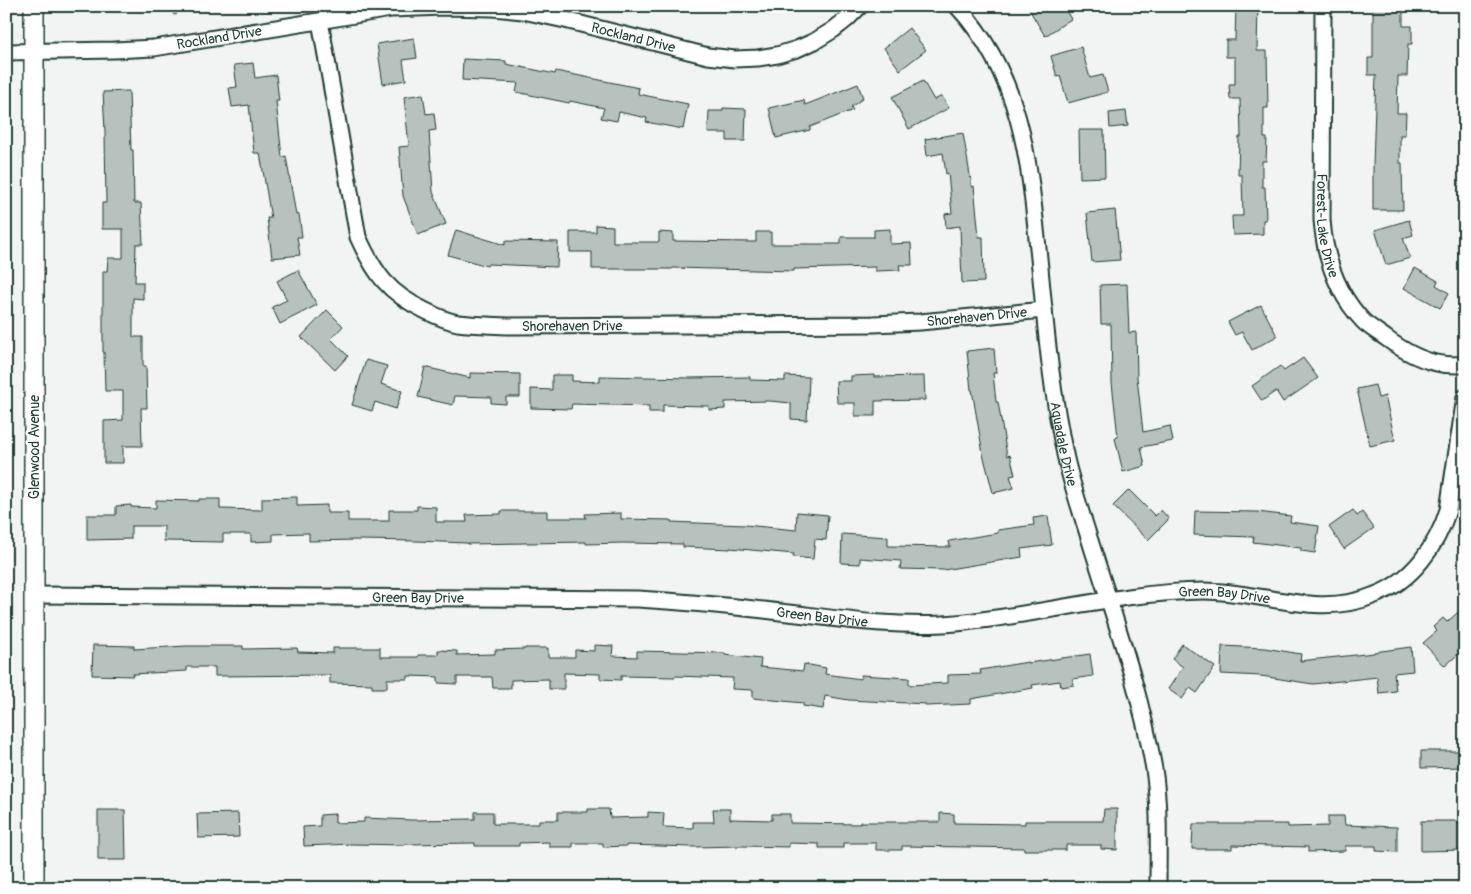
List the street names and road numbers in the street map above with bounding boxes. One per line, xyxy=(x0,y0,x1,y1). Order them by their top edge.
street label: Rockland Drive xyxy=(590,19,677,56)
street label: Rockland Drive xyxy=(175,22,263,53)
street label: Forest-Lake Drive xyxy=(1313,173,1342,280)
street label: Shorehaven Drive xyxy=(926,304,1028,330)
street label: Shorehaven Drive xyxy=(522,317,623,335)
street label: Glenwood Avenue xyxy=(26,395,43,499)
street label: Aquadale Drive xyxy=(1046,400,1081,488)
street label: Green Bay Drive xyxy=(1178,583,1271,608)
street label: Green Bay Drive xyxy=(372,589,464,607)
street label: Green Bay Drive xyxy=(775,604,869,631)

